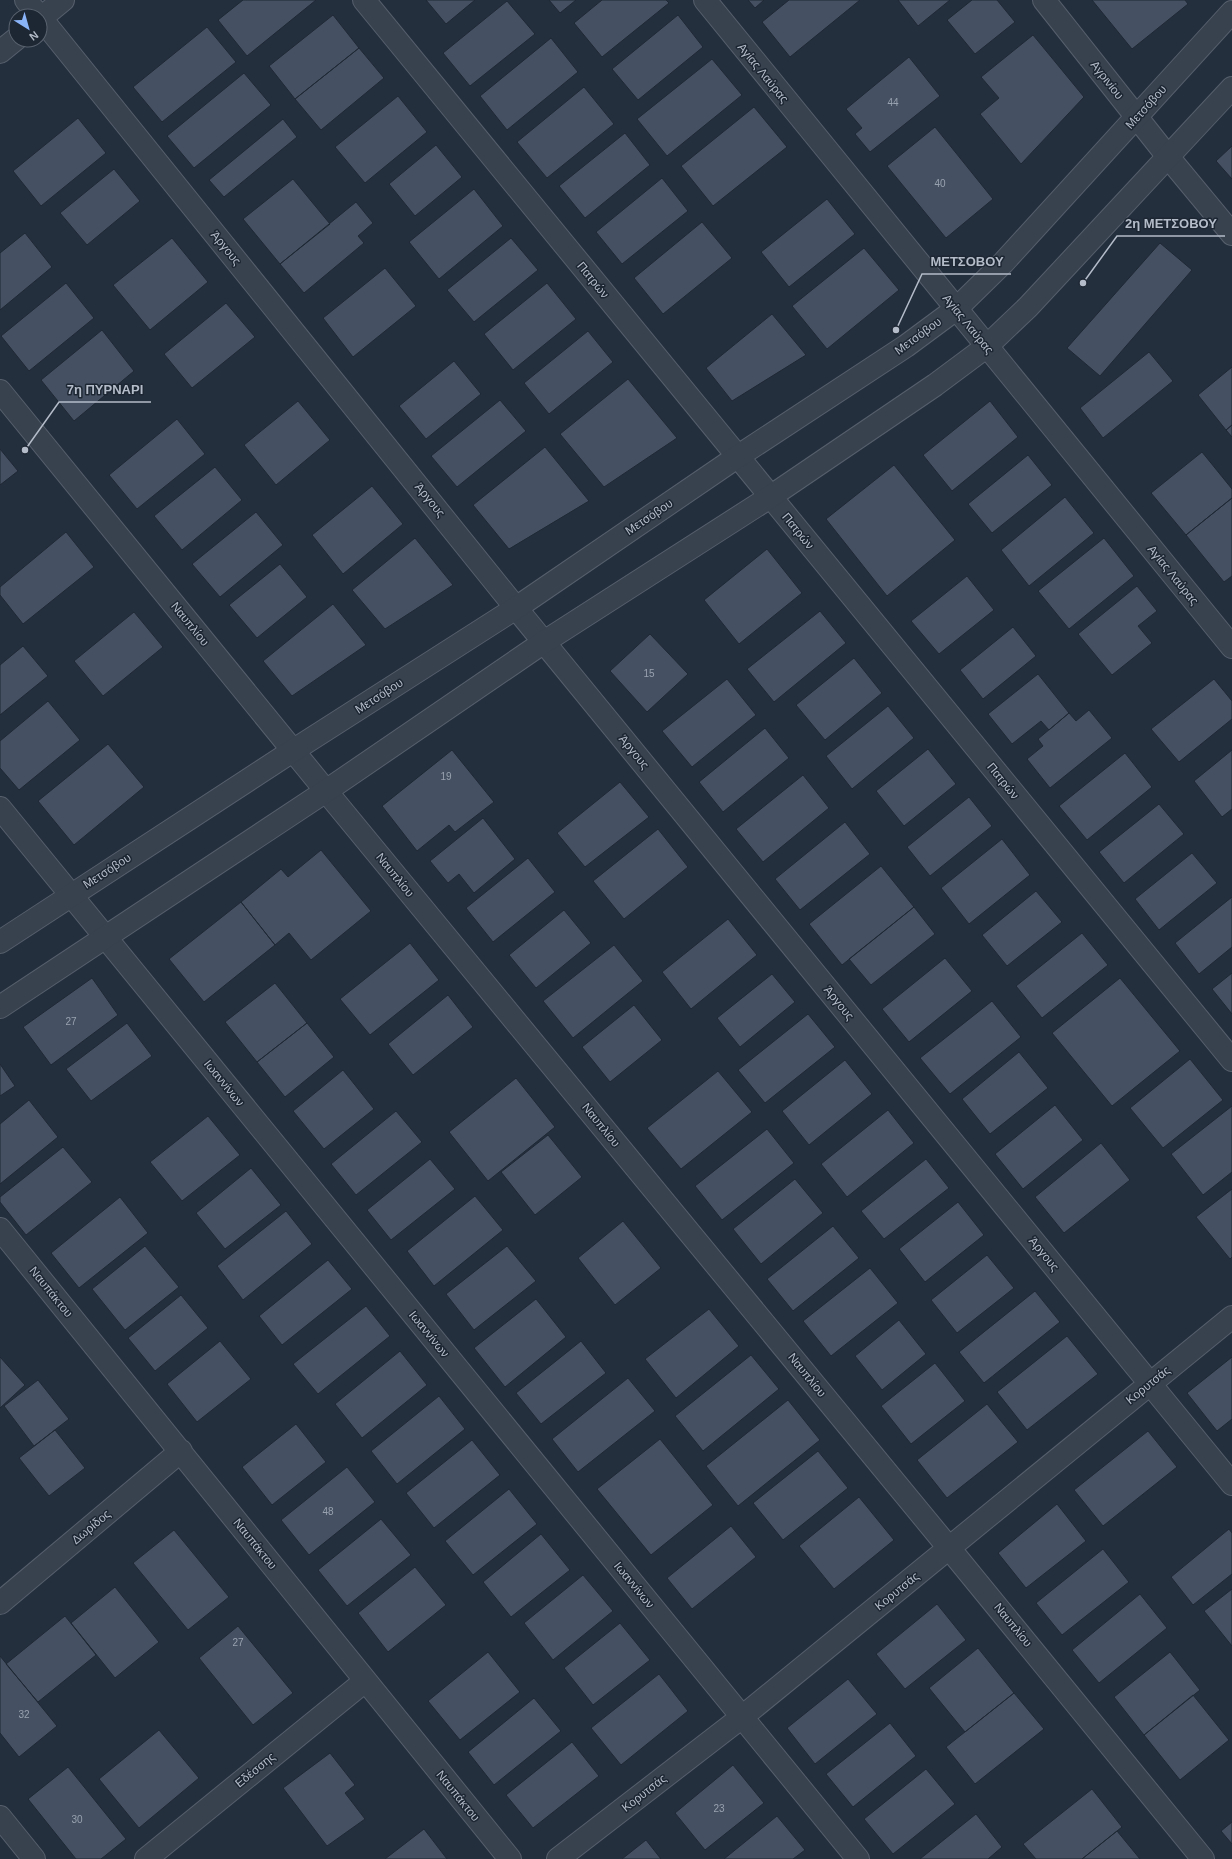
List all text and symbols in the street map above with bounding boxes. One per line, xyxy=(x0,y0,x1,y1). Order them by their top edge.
north arrow xyxy=(8,8,48,48)
text: N xyxy=(27,29,41,43)
street label: Αγίας Λαύρας xyxy=(735,40,792,106)
street label: Αγρινίου xyxy=(1088,58,1126,102)
street label: Μετσόβου xyxy=(1123,82,1169,132)
house number: 44 xyxy=(887,97,899,108)
house number: 40 xyxy=(934,178,946,189)
callout: 2η ΜΕΤΣΟΒΟΥ xyxy=(1117,211,1225,236)
text: 2η ΜΕΤΣΟΒΟΥ xyxy=(1125,216,1217,231)
street label: Άργους xyxy=(208,228,244,268)
callout: ΜΕΤΣΟΒΟΥ xyxy=(922,249,1011,274)
text: ΜΕΤΣΟΒΟΥ xyxy=(930,254,1004,269)
street label: Πατρών xyxy=(574,259,612,301)
street label: Αγίας Λαύρας xyxy=(940,291,997,357)
street label: Μετσόβου xyxy=(892,314,944,358)
callout: 7η ΠΥΡΝΑΡΙ xyxy=(59,377,151,402)
text: 7η ΠΥΡΝΑΡΙ xyxy=(67,382,143,397)
street label: Άργους xyxy=(412,480,448,520)
street label: Μετσόβου xyxy=(623,496,675,538)
street label: Πατρών xyxy=(779,510,817,552)
street label: Αγίας Λαύρας xyxy=(1145,542,1202,608)
street label: Ναυπλίου xyxy=(168,599,212,649)
house number: 15 xyxy=(643,668,655,679)
street label: Μετσόβου xyxy=(352,675,406,717)
street label: Άργους xyxy=(616,732,652,772)
street label: Πατρών xyxy=(984,760,1022,802)
house number: 19 xyxy=(440,771,452,782)
street label: Μετσόβου xyxy=(80,850,134,892)
street label: Ναυπλίου xyxy=(373,850,417,900)
street label: Άργους xyxy=(821,983,857,1023)
house number: 27 xyxy=(65,1016,77,1027)
street label: Ιωαννίνων xyxy=(201,1057,247,1109)
street label: Ναυπλίου xyxy=(579,1100,623,1150)
street label: Άργους xyxy=(1026,1234,1062,1274)
street label: Ναυπάκτου xyxy=(26,1264,76,1320)
street label: Ιωαννίνων xyxy=(406,1308,452,1360)
street label: Ναυπλίου xyxy=(785,1350,829,1400)
street label: Κορυτσάς xyxy=(1123,1363,1173,1407)
house number: 48 xyxy=(322,1506,334,1517)
street label: Δωρίδος xyxy=(69,1507,113,1547)
street label: Ναυπάκτου xyxy=(230,1516,280,1572)
street label: Ιωαννίνων xyxy=(611,1559,657,1611)
street label: Κορυτσάς xyxy=(872,1569,922,1613)
street label: Ναυπλίου xyxy=(991,1600,1035,1650)
house number: 27 xyxy=(232,1637,244,1648)
house number: 32 xyxy=(18,1709,30,1720)
street label: Εδέσσης xyxy=(232,1750,278,1790)
street label: Ναυπάκτου xyxy=(433,1768,483,1824)
street label: Κορυτσάς xyxy=(619,1771,669,1815)
house number: 23 xyxy=(713,1803,725,1814)
house number: 30 xyxy=(71,1814,83,1825)

